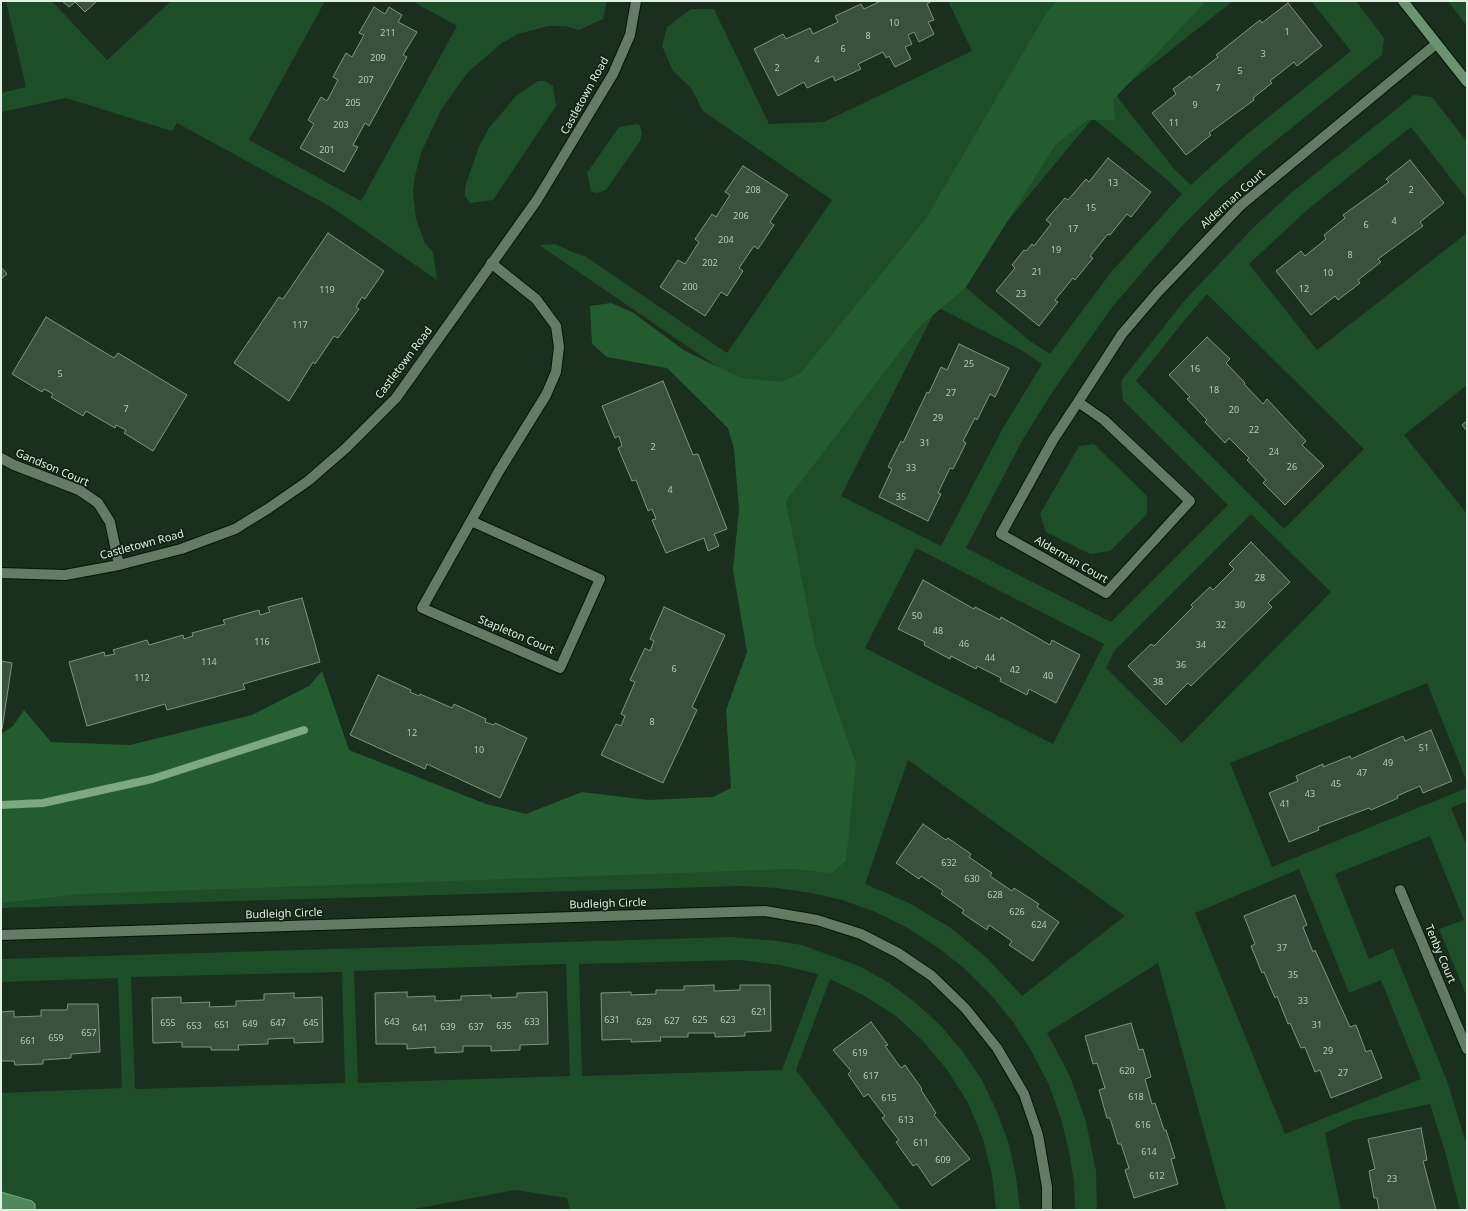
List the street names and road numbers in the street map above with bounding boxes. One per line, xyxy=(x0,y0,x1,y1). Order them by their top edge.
street label: Castletown Road xyxy=(558,55,612,137)
street label: Alderman Court xyxy=(1198,167,1268,231)
street label: Castletown Road xyxy=(373,324,435,402)
street label: Gandson Court xyxy=(13,447,91,489)
street label: Castletown Road xyxy=(98,527,186,563)
street label: Alderman Court xyxy=(1032,534,1110,586)
street label: Stapleton Court xyxy=(476,613,556,657)
street label: Budleigh Circle xyxy=(569,896,647,912)
street label: Budleigh Circle xyxy=(245,906,323,922)
street label: Tenby Court xyxy=(1422,923,1458,985)

